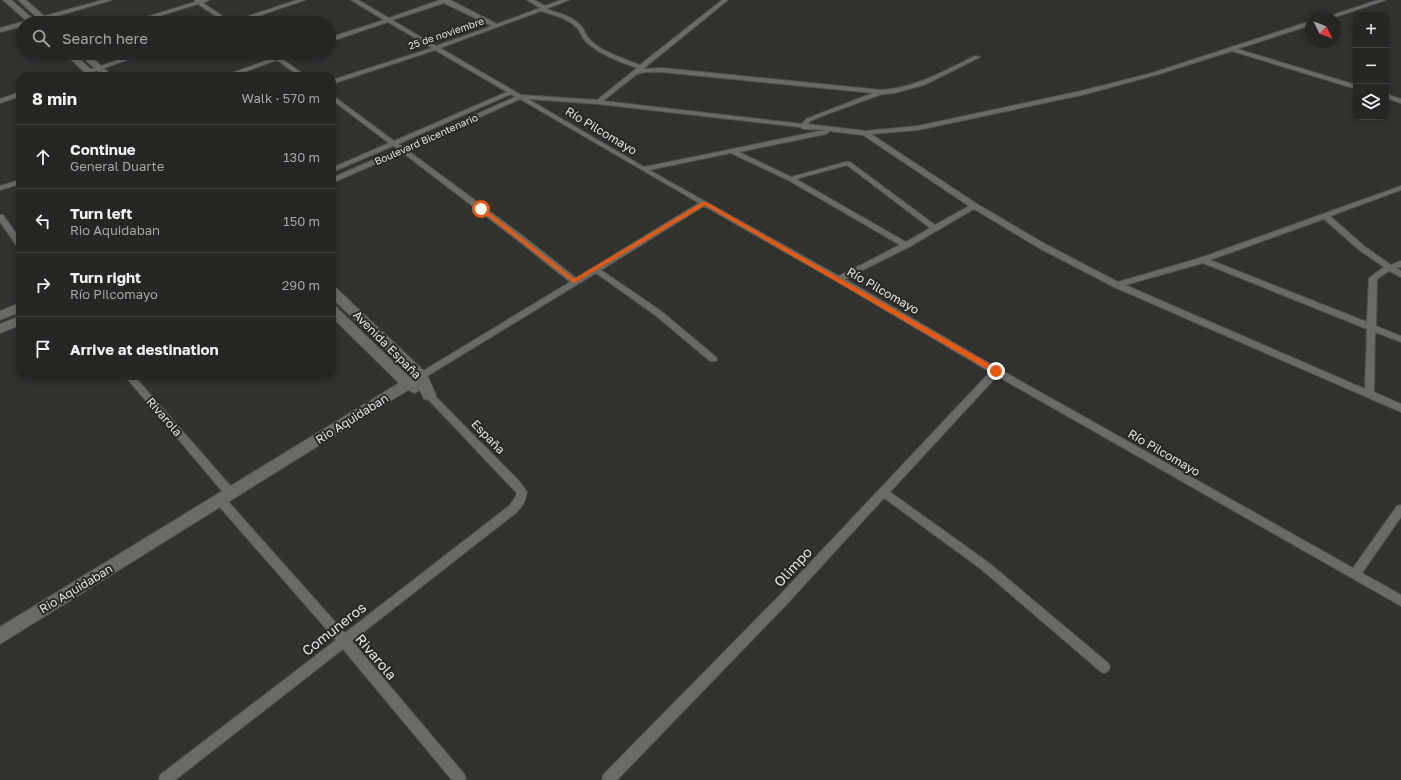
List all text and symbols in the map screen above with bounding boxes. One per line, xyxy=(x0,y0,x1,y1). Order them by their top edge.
north arrow xyxy=(1305,12,1341,48)
map controls xyxy=(1353,12,1389,120)
button: + xyxy=(1353,12,1389,48)
street label: 25 de noviembre xyxy=(407,14,486,52)
search box xyxy=(16,16,336,60)
icon: search xyxy=(30,27,52,49)
text: Search here xyxy=(62,29,148,47)
button: − xyxy=(1353,48,1389,84)
button: layers xyxy=(1353,84,1389,120)
text: 8 min xyxy=(32,88,77,109)
text: Walk · 570 m xyxy=(242,90,320,106)
street label: Río Pilcomayo xyxy=(563,103,640,158)
street label: Boulevard Bicentenario xyxy=(373,111,479,167)
text: Continue xyxy=(70,140,136,158)
icon: ahead xyxy=(32,146,54,168)
text: 130 m xyxy=(283,149,320,165)
text: General Duarte xyxy=(70,158,164,174)
route start xyxy=(472,200,490,218)
text: Turn left xyxy=(70,204,132,222)
icon: left xyxy=(32,210,54,232)
text: 150 m xyxy=(283,213,320,229)
text: Rio Aquidaban xyxy=(70,222,160,238)
street label: Río Pilcomayo xyxy=(844,264,922,317)
text: Turn right xyxy=(70,268,141,286)
icon: right xyxy=(32,274,54,296)
text: 290 m xyxy=(282,277,320,293)
text: Río Pilcomayo xyxy=(70,286,158,302)
street label: Avenida España xyxy=(350,307,425,382)
icon: arrive xyxy=(32,338,54,360)
text: Arrive at destination xyxy=(70,340,219,358)
route end xyxy=(987,362,1005,380)
street label: Rio Aquidaban xyxy=(313,390,391,447)
street label: Rivarola xyxy=(143,394,185,439)
street label: España xyxy=(468,416,508,457)
street label: Río Pilcomayo xyxy=(1125,426,1203,479)
street label: Olimpo xyxy=(770,543,815,590)
street label: Rio Aquidaban xyxy=(36,561,115,616)
street label: Comuneros xyxy=(298,598,369,659)
street label: Rivarola xyxy=(352,630,400,683)

